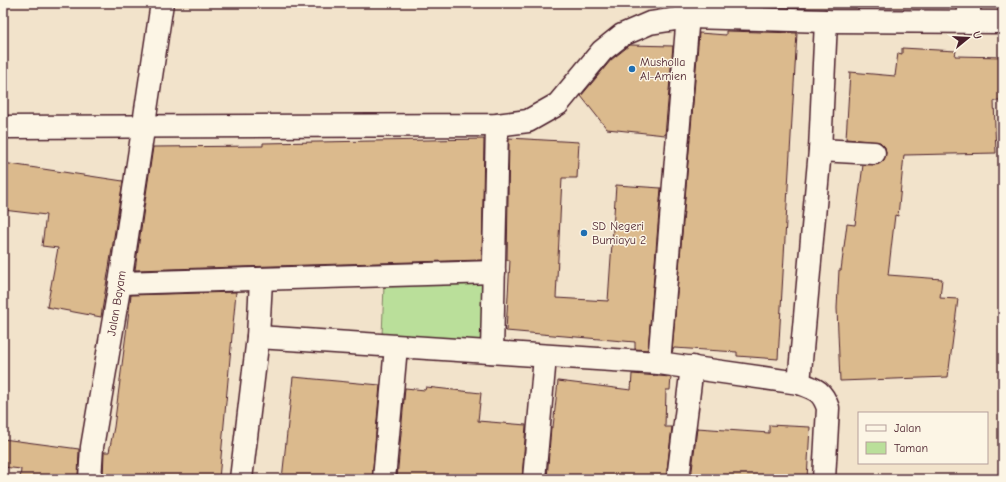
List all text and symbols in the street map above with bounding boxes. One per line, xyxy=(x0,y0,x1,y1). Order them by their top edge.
north arrow xyxy=(948,18,988,58)
text: U xyxy=(970,30,984,41)
place label: Musholla Al-Amien xyxy=(640,55,687,83)
marker: Musholla Al-Amien xyxy=(627,64,637,74)
place label: SD Negeri Bumiayu 2 xyxy=(592,219,646,247)
marker: SD Negeri Bumiayu 2 xyxy=(579,228,589,238)
street label: Jalan Bayam xyxy=(104,269,129,337)
legend xyxy=(858,412,988,464)
text: Jalan xyxy=(894,421,921,435)
text: Taman xyxy=(894,441,928,455)

